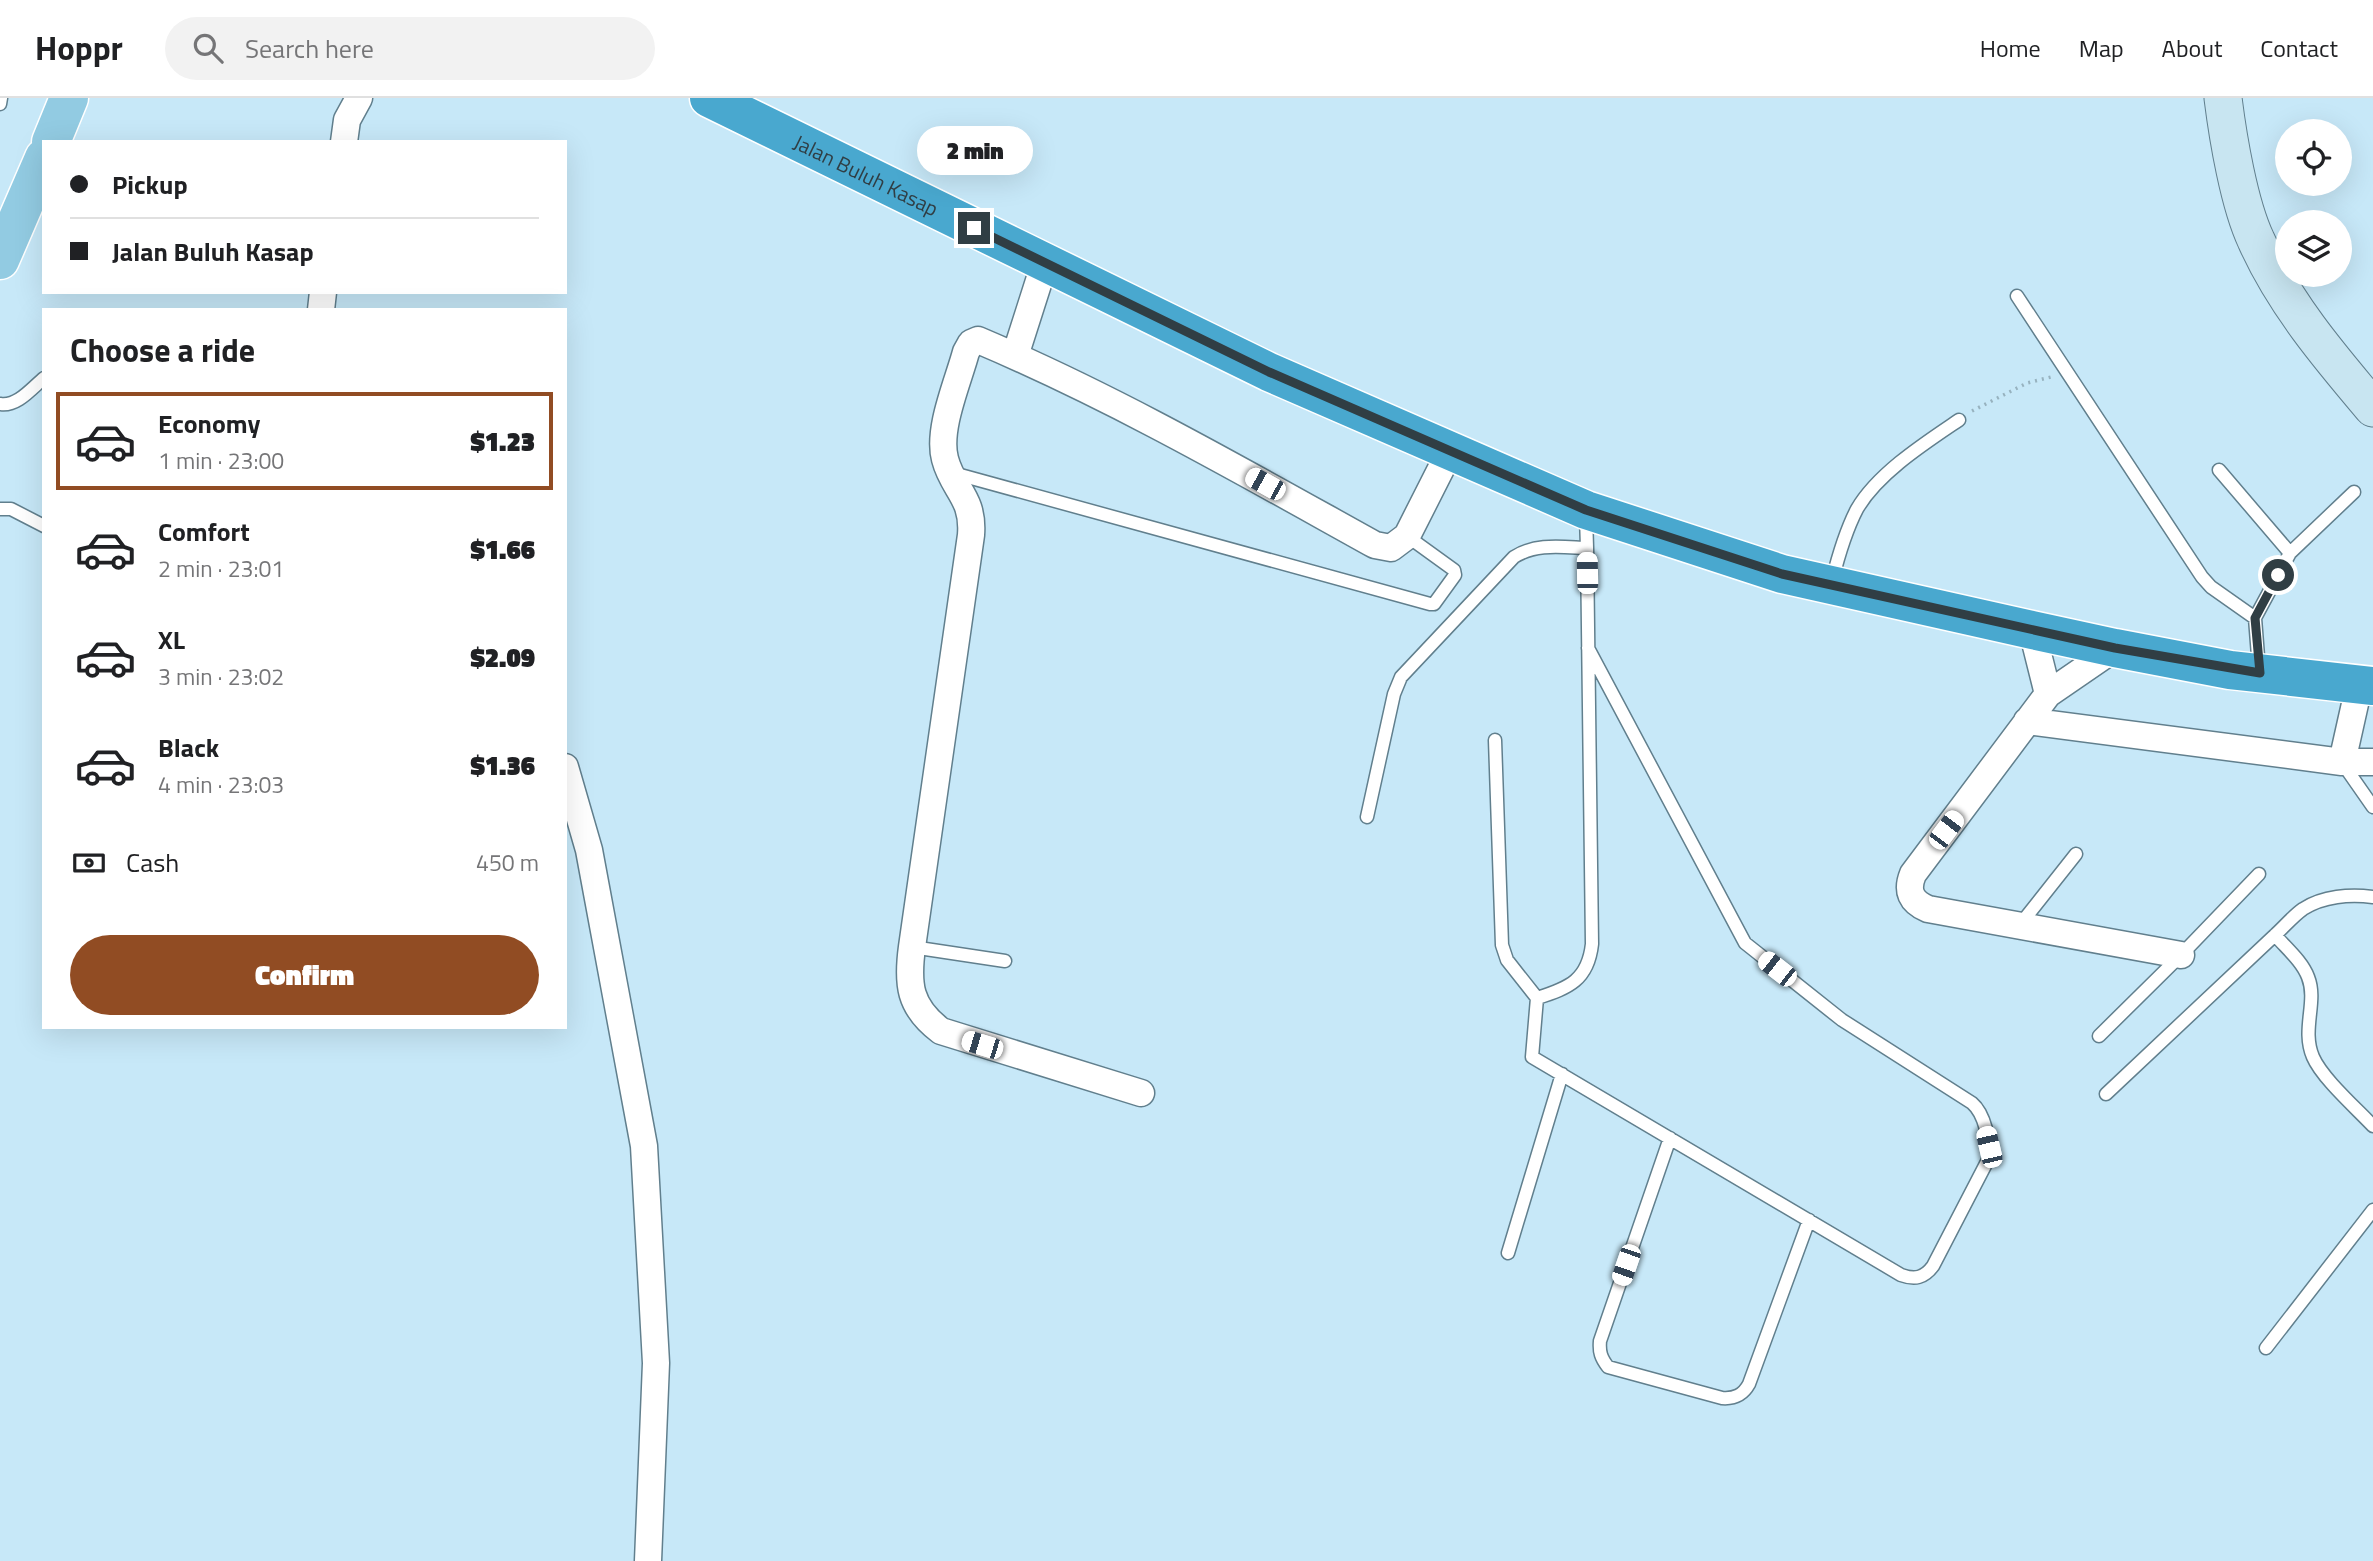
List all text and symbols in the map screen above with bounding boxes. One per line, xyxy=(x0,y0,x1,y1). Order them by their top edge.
search box xyxy=(165,17,655,80)
text: Hoppr xyxy=(35,23,123,73)
icon: search xyxy=(189,29,227,67)
text: Search here xyxy=(245,29,374,68)
text: Home xyxy=(1980,30,2041,66)
text: Map xyxy=(2079,30,2124,66)
text: About xyxy=(2162,30,2222,66)
text: Contact xyxy=(2260,30,2338,66)
map controls xyxy=(2275,119,2352,287)
button: locate xyxy=(2275,119,2352,196)
street label: Jalan Buluh Kasap xyxy=(788,126,944,224)
callout: 2 min xyxy=(916,127,1032,176)
text: 2 min xyxy=(946,133,1004,168)
text: Pickup xyxy=(112,165,188,204)
button: layers xyxy=(2275,210,2352,287)
route end xyxy=(958,212,990,244)
text: Jalan Buluh Kasap xyxy=(112,232,314,271)
text: Choose a ride xyxy=(70,326,255,374)
text: Economy xyxy=(158,404,260,443)
icon: car xyxy=(74,410,137,473)
text: $1.23 xyxy=(470,422,535,461)
text: 1 min · 23:00 xyxy=(158,443,284,478)
car xyxy=(1242,465,1289,503)
text: Comfort xyxy=(158,512,250,551)
icon: car xyxy=(74,518,137,581)
text: $1.66 xyxy=(470,530,535,569)
text: 2 min · 23:01 xyxy=(158,551,284,586)
car xyxy=(1577,552,1598,594)
route start xyxy=(2262,559,2294,591)
text: XL xyxy=(158,620,185,659)
icon: car xyxy=(74,626,137,689)
text: $2.09 xyxy=(470,638,535,677)
text: 3 min · 23:02 xyxy=(158,659,284,694)
text: Black xyxy=(158,728,219,767)
icon: car xyxy=(74,734,137,797)
text: $1.36 xyxy=(470,746,535,785)
text: 4 min · 23:03 xyxy=(158,767,284,802)
car xyxy=(1925,807,1968,853)
text: Cash xyxy=(126,843,179,882)
icon: cash xyxy=(70,844,108,882)
text: 450 m xyxy=(476,845,539,880)
button: Confirm xyxy=(70,935,539,1015)
car xyxy=(1754,948,1801,990)
car xyxy=(959,1029,1006,1061)
car xyxy=(1975,1124,2004,1170)
car xyxy=(1610,1242,1643,1288)

